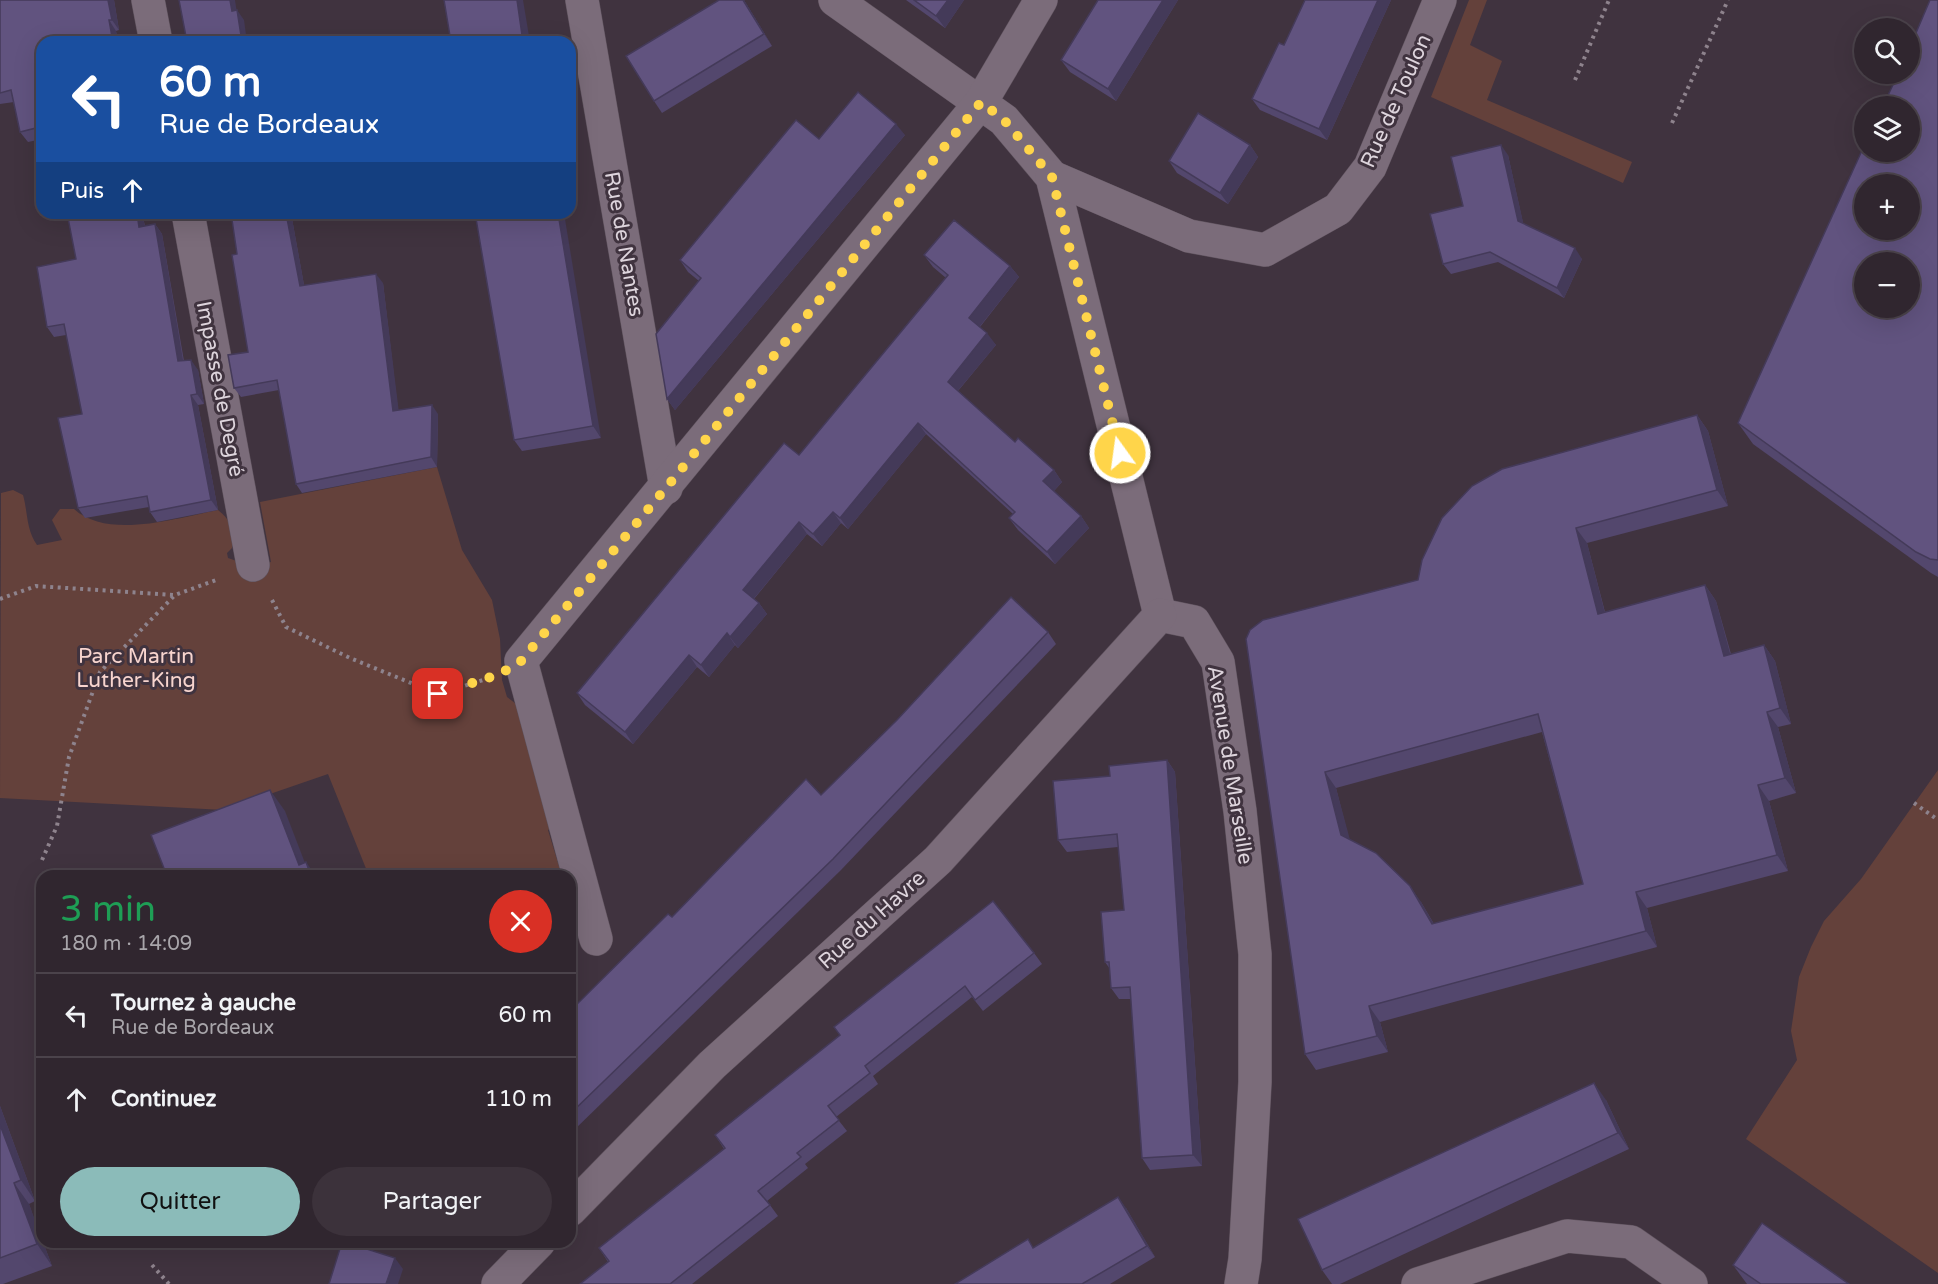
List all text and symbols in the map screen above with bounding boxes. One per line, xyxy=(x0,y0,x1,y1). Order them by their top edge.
map controls xyxy=(1854,18,1920,318)
button: search xyxy=(1854,18,1920,84)
street label: Rue de Toulon xyxy=(1355,30,1437,172)
text: 60 m xyxy=(159,57,261,108)
icon: left xyxy=(60,60,138,138)
button: layers xyxy=(1854,96,1920,162)
text: Rue de Bordeaux xyxy=(159,108,379,141)
street label: Rue de Nantes xyxy=(599,170,649,318)
icon: ahead xyxy=(116,174,149,207)
button: + xyxy=(1854,174,1920,240)
text: Puis xyxy=(60,178,104,204)
button: − xyxy=(1854,252,1920,318)
street label: Impasse de Degré xyxy=(191,299,249,479)
position arrow xyxy=(1088,421,1152,485)
park label: Parc Martin Luther-King xyxy=(76,644,196,693)
street label: Avenue de Marseille xyxy=(1202,664,1258,866)
pin xyxy=(412,668,463,719)
icon: arrive xyxy=(421,677,454,710)
street label: Rue du Havre xyxy=(814,866,931,974)
text: 3 min xyxy=(60,888,156,931)
button: close xyxy=(489,890,552,953)
text: 180 m · 14:09 xyxy=(60,932,192,956)
text: Tournez à gauche xyxy=(111,990,296,1016)
icon: left xyxy=(60,999,93,1032)
text: 60 m xyxy=(498,1002,552,1028)
text: Rue de Bordeaux xyxy=(111,1016,274,1040)
icon: ahead xyxy=(60,1083,93,1116)
text: Continuez xyxy=(111,1086,216,1112)
text: 110 m xyxy=(485,1086,552,1112)
button: Quitter xyxy=(60,1167,300,1236)
button: Partager xyxy=(312,1167,552,1236)

